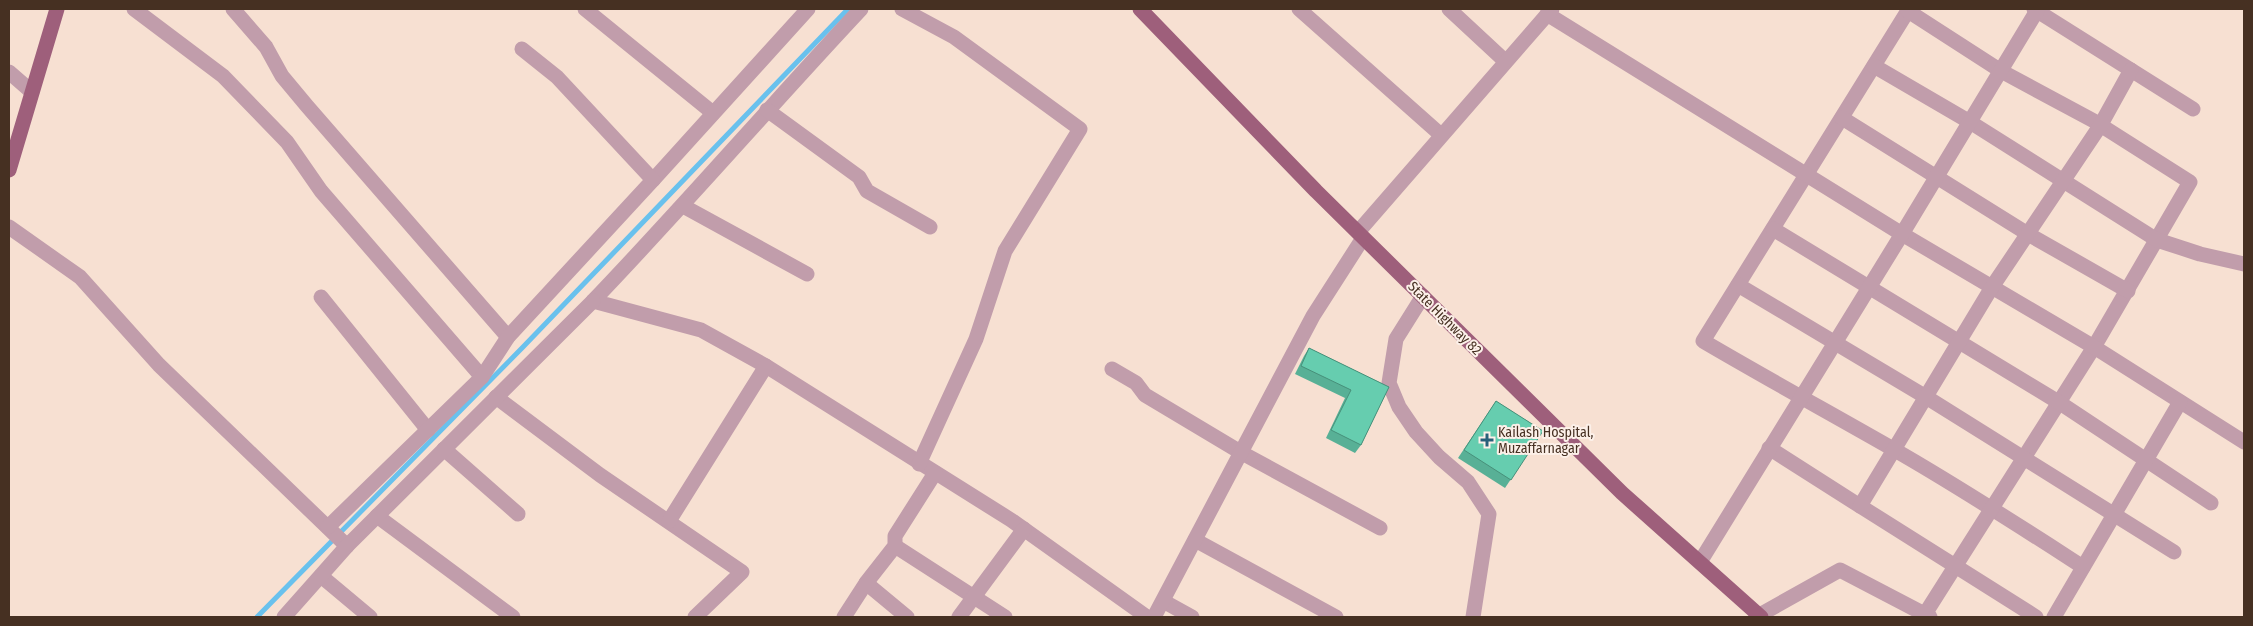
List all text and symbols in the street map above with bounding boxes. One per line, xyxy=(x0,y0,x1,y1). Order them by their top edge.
street label: State Highway 82 xyxy=(1404,278,1485,359)
place label: Kailash Hospital, Muzaffarnagar xyxy=(1498,424,1593,457)
marker: Kailash Hospital, Muzaffarnagar xyxy=(1480,433,1494,447)

